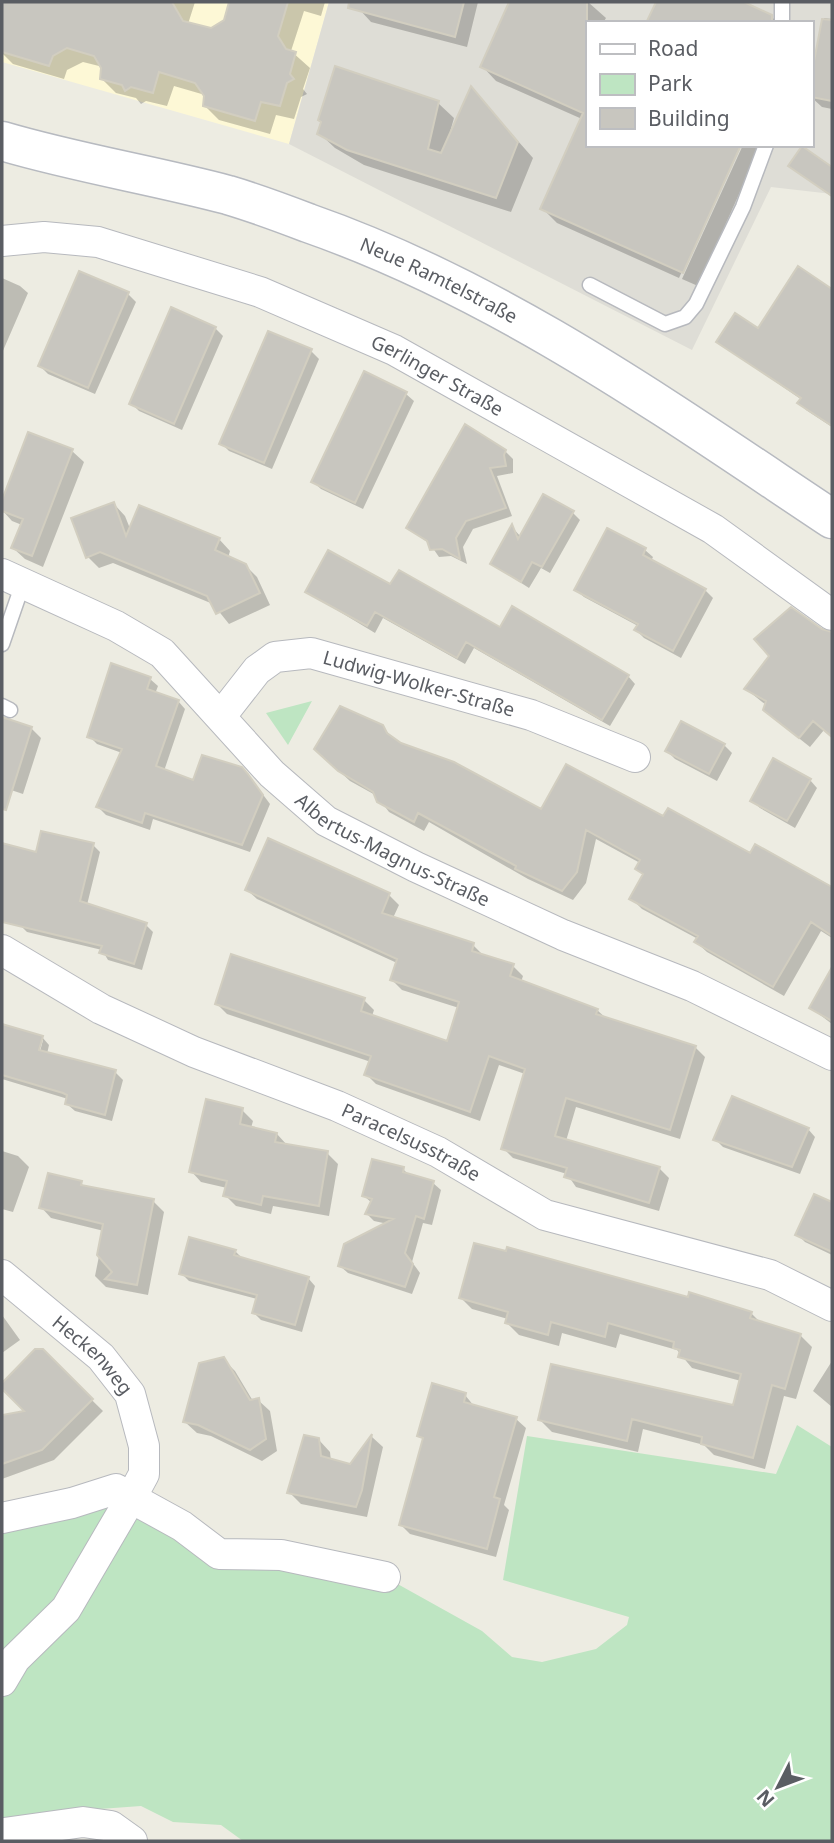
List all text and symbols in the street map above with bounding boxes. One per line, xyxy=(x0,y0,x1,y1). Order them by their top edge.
legend xyxy=(586,21,813,147)
text: Road xyxy=(648,34,698,62)
text: Park xyxy=(648,69,693,97)
text: Building xyxy=(648,104,730,132)
street label: Neue Ramtelstraße xyxy=(356,231,522,329)
street label: Gerlinger Straße xyxy=(367,329,508,422)
street label: Ludwig-Wolker-Straße xyxy=(320,644,518,723)
street label: Albertus-Magnus-Straße xyxy=(290,787,494,912)
street label: Paracelsusstraße xyxy=(338,1097,485,1187)
street label: Heckenweg xyxy=(47,1309,139,1400)
north arrow xyxy=(743,1752,813,1822)
text: N xyxy=(751,1784,780,1813)

